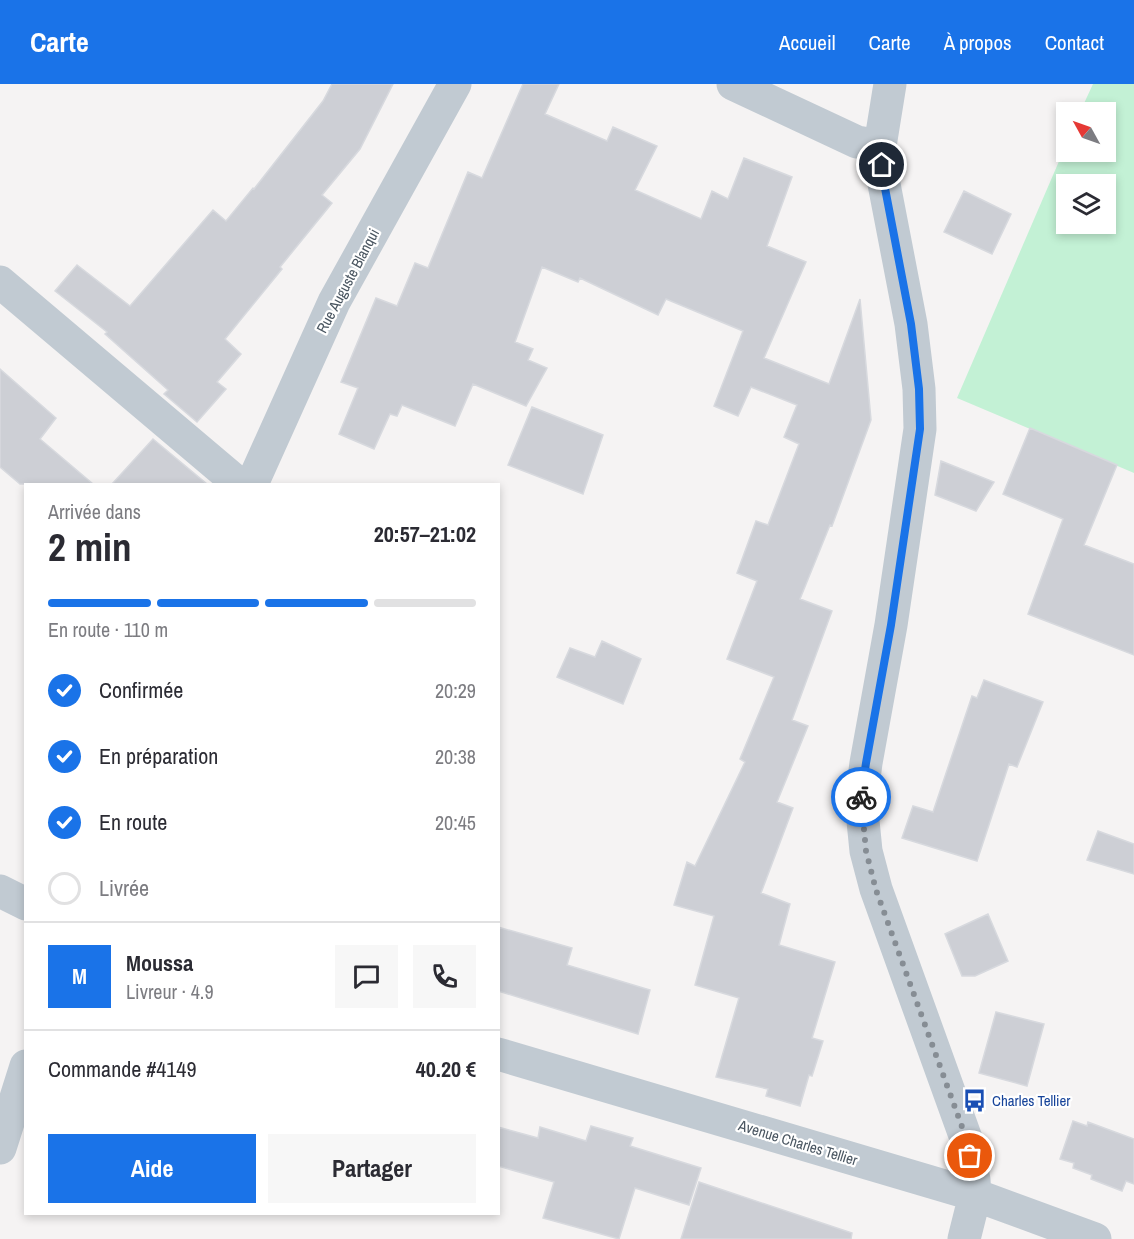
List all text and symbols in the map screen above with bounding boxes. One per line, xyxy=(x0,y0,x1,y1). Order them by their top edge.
text: Carte xyxy=(30,23,89,61)
text: Accueil xyxy=(779,28,836,57)
text: Carte xyxy=(869,28,911,57)
text: À propos xyxy=(944,28,1012,57)
text: Contact xyxy=(1045,28,1104,57)
north arrow xyxy=(1056,102,1116,162)
map controls xyxy=(1056,102,1116,234)
pin xyxy=(856,139,907,190)
icon: home xyxy=(865,148,898,181)
button: layers xyxy=(1056,174,1116,234)
street label: Rue Auguste Blanqui xyxy=(311,225,384,337)
text: Arrivée dans xyxy=(48,498,141,525)
text: 20:57–21:02 xyxy=(374,519,476,549)
text: 2 min xyxy=(48,521,132,573)
text: En route · 110 m xyxy=(48,616,168,643)
icon: check xyxy=(48,674,81,707)
text: Confirmée xyxy=(99,675,183,705)
text: 20:29 xyxy=(435,677,476,704)
icon: check xyxy=(48,740,81,773)
text: En préparation xyxy=(99,741,218,771)
text: 20:38 xyxy=(435,743,476,770)
courier xyxy=(831,767,891,827)
icon: bike xyxy=(845,781,878,814)
icon: check xyxy=(48,806,81,839)
text: En route xyxy=(99,807,167,837)
text: 20:45 xyxy=(435,809,476,836)
text: Livrée xyxy=(99,873,149,903)
button: chat xyxy=(335,945,398,1008)
button: phone xyxy=(413,945,476,1008)
text: Moussa xyxy=(126,948,193,978)
text: M xyxy=(72,961,87,991)
text: Livreur · 4.9 xyxy=(126,978,214,1005)
text: Commande #4149 xyxy=(48,1054,196,1084)
text: 40.20 € xyxy=(416,1054,476,1084)
bus stop icon: Charles Tellier xyxy=(961,1088,987,1114)
place label: Charles Tellier xyxy=(992,1090,1070,1111)
street label: Avenue Charles Tellier xyxy=(735,1114,860,1171)
pin xyxy=(944,1130,995,1181)
button: Aide xyxy=(48,1134,256,1203)
button: Partager xyxy=(268,1134,476,1203)
icon: bag xyxy=(953,1139,986,1172)

